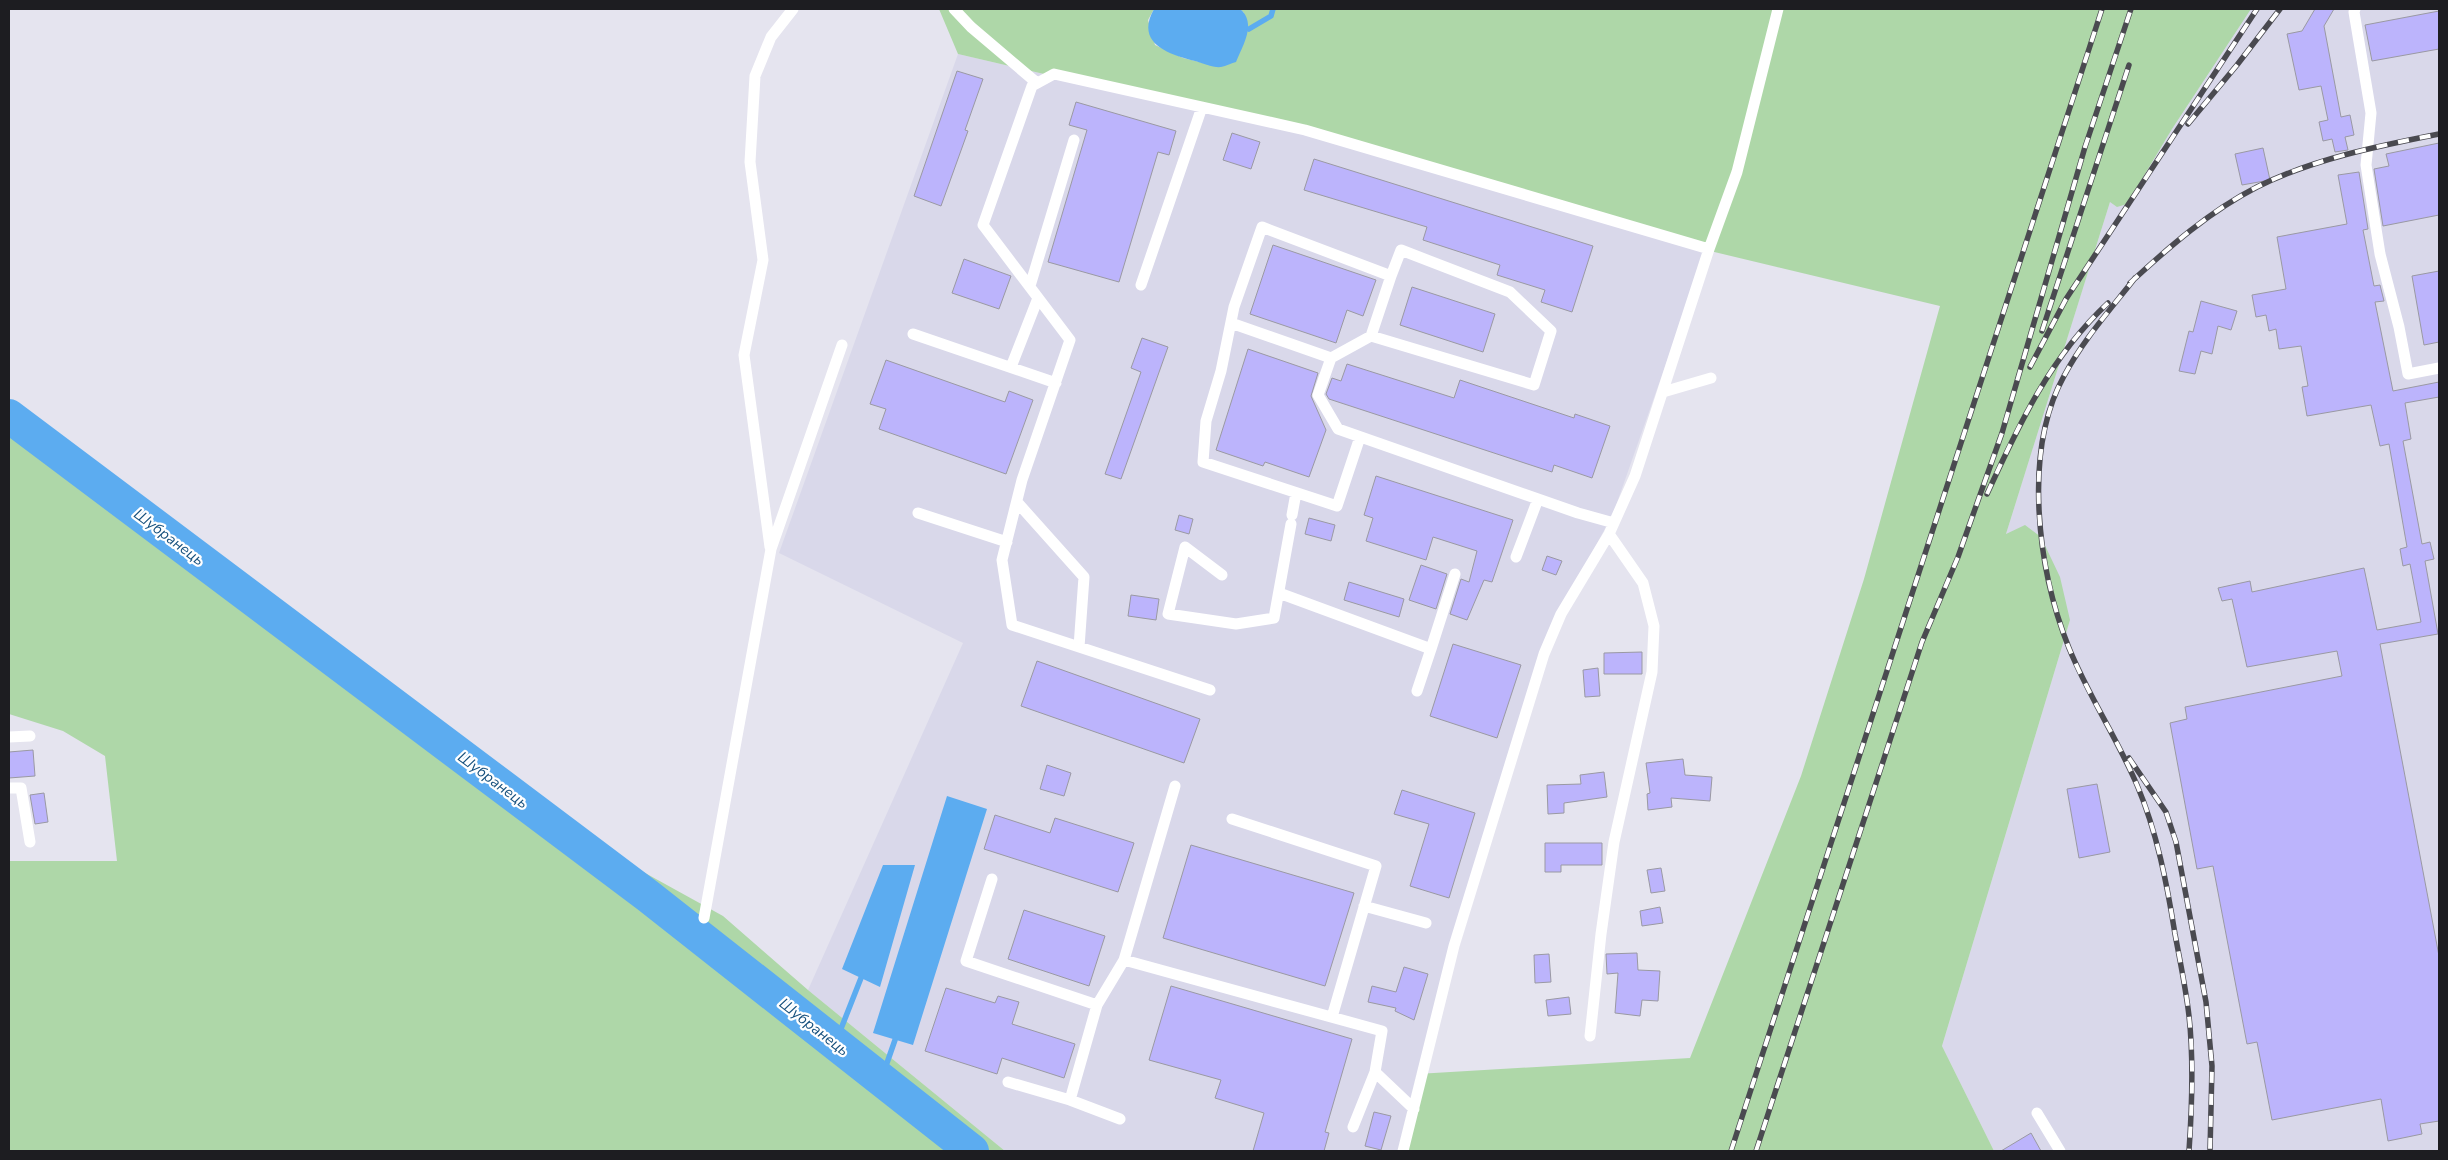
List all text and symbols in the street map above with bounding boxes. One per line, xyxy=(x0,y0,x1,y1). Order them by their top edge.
water label: Шубранець xyxy=(130,504,208,570)
water label: Шубранець xyxy=(454,747,532,813)
water label: Шубранець xyxy=(775,994,853,1060)

